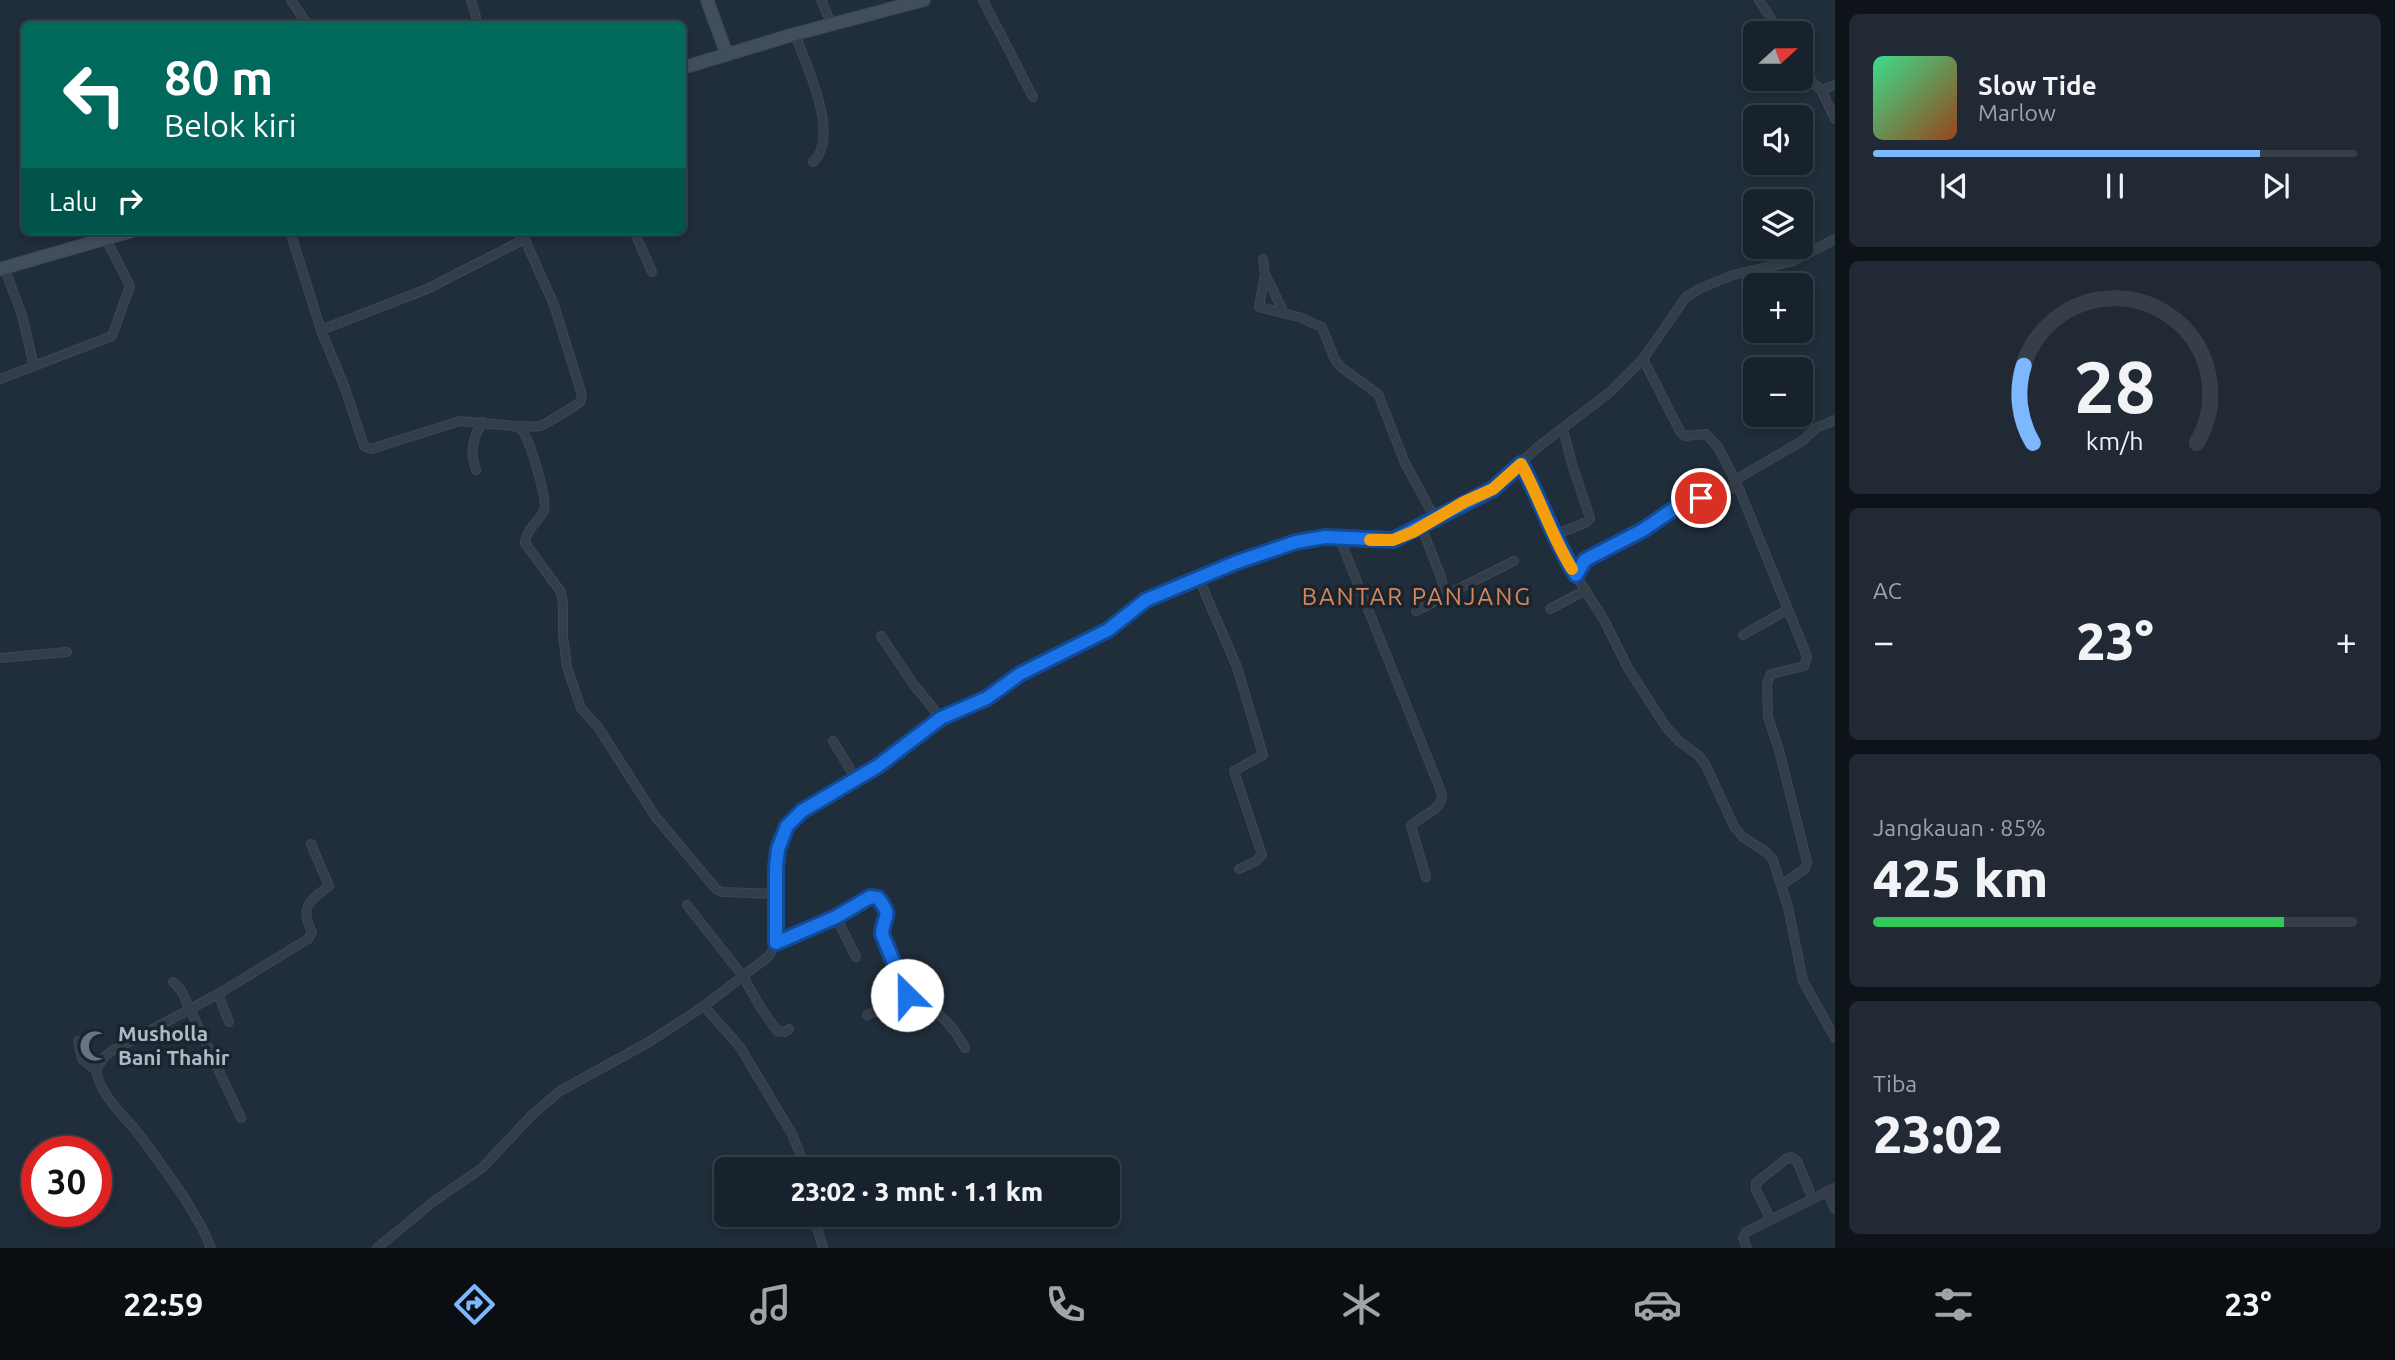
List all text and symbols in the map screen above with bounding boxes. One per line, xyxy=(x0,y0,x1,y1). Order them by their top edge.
north arrow xyxy=(1743,21,1813,91)
map controls xyxy=(1743,21,1813,427)
icon: left xyxy=(49,49,140,140)
text: 80 m xyxy=(164,49,273,104)
text: Slow Tide xyxy=(1978,71,2097,100)
text: Marlow xyxy=(1978,100,2056,125)
button: sound xyxy=(1743,105,1813,175)
text: Belok kiri xyxy=(164,107,296,143)
icon: previous xyxy=(1935,167,1973,205)
icon: pause xyxy=(2096,167,2134,205)
icon: next xyxy=(2257,167,2295,205)
icon: right xyxy=(111,182,149,220)
text: Lalu xyxy=(49,187,97,216)
button: layers xyxy=(1743,189,1813,259)
button: + xyxy=(1743,273,1813,343)
text: 28 xyxy=(2074,346,2156,428)
button: − xyxy=(1743,357,1813,427)
text: km/h xyxy=(2086,427,2144,455)
pin xyxy=(1671,468,1731,528)
icon: arrive xyxy=(1682,479,1720,517)
text: AC xyxy=(1873,578,1902,603)
district label: BANTAR PANJANG xyxy=(1302,583,1532,610)
text: 23° xyxy=(2076,612,2154,670)
text: − xyxy=(1873,620,1894,662)
text: + xyxy=(2336,620,2357,662)
text: Jangkauan · 85% xyxy=(1873,815,2045,840)
text: 425 km xyxy=(1873,849,2048,907)
position arrow xyxy=(870,958,944,1032)
place label: Musholla Bani Thahir xyxy=(118,1021,230,1069)
mosque icon: Musholla Bani Thahir xyxy=(78,1029,112,1063)
text: Tiba xyxy=(1873,1071,1917,1096)
text: 23:02 xyxy=(1873,1105,2003,1163)
speed limit sign: 30 xyxy=(21,1136,112,1227)
text: 23:02 · 3 mnt · 1.1 km xyxy=(791,1177,1043,1206)
icon: directions xyxy=(450,1280,499,1329)
icon: music xyxy=(746,1280,795,1329)
icon: phone xyxy=(1041,1280,1090,1329)
icon: climate xyxy=(1337,1280,1386,1329)
icon: car xyxy=(1633,1280,1682,1329)
icon: filters xyxy=(1929,1280,1978,1329)
text: 22:59 xyxy=(123,1286,203,1322)
text: 23° xyxy=(2224,1286,2272,1322)

